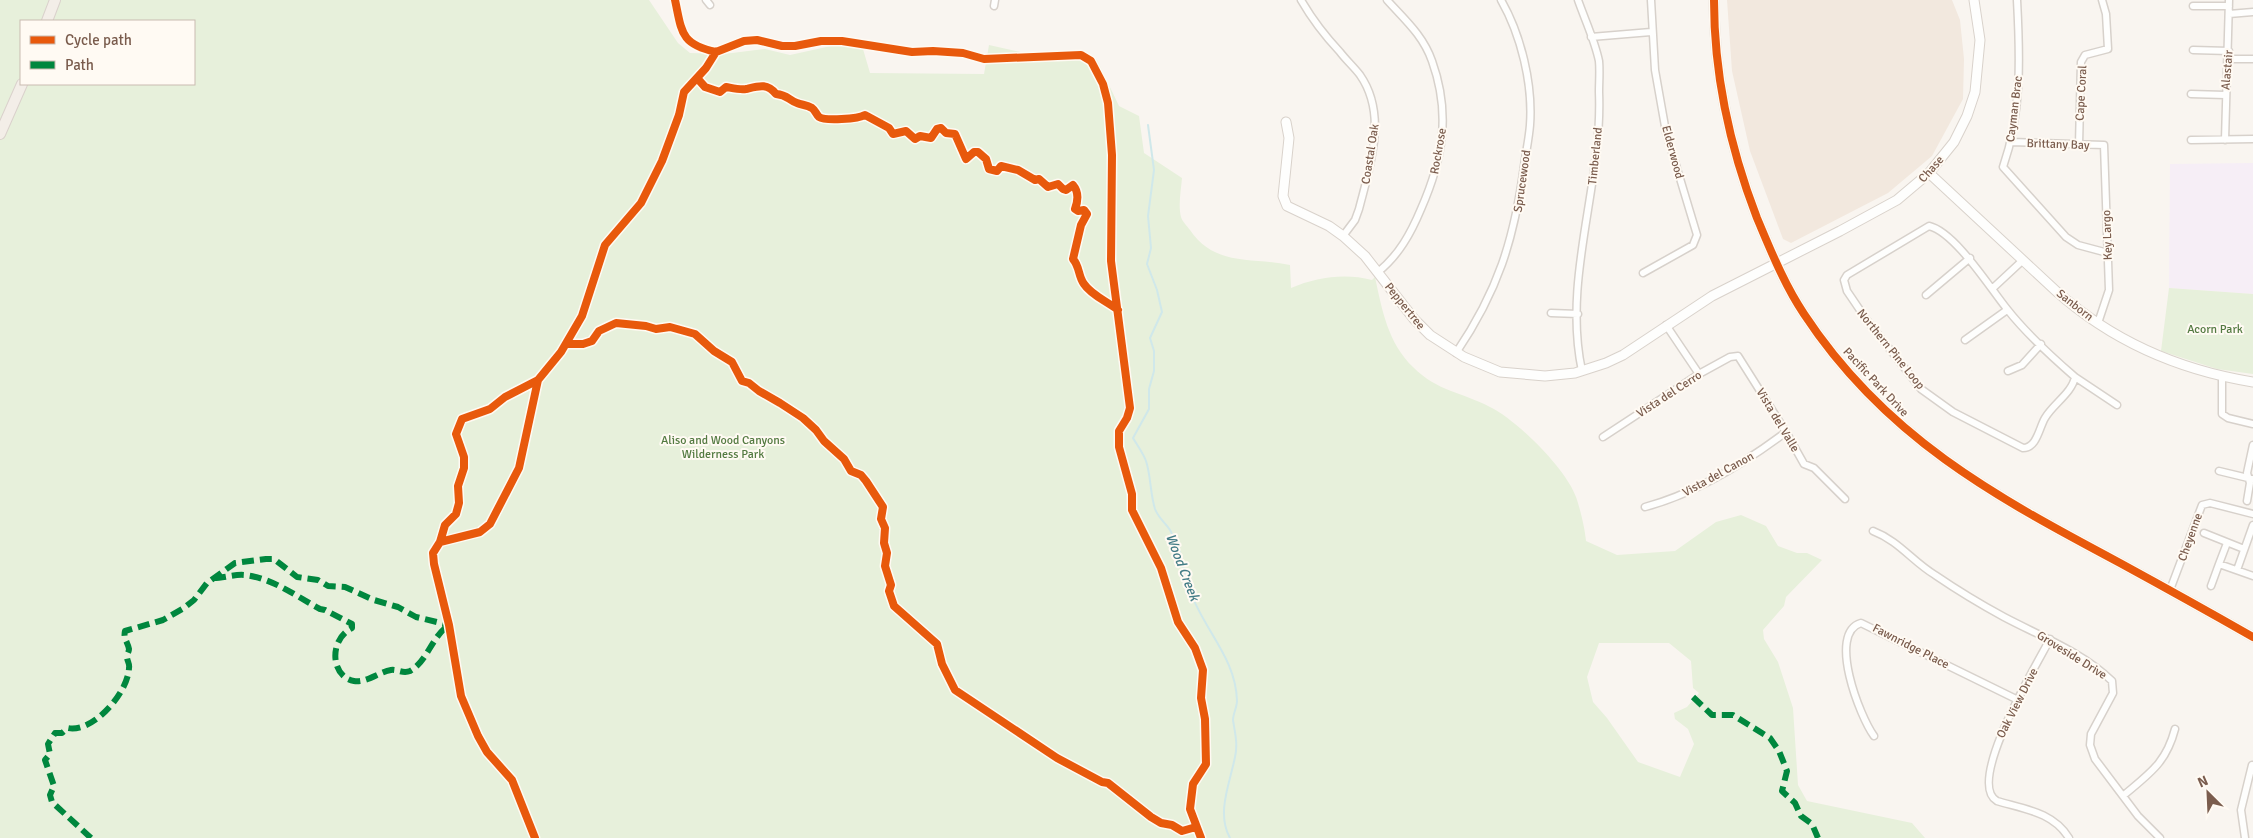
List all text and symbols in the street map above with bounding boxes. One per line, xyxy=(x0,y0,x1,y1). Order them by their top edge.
legend xyxy=(20,20,195,85)
text: Cycle path xyxy=(65,31,132,49)
street label: Alastair xyxy=(2218,49,2237,91)
text: Path xyxy=(65,56,94,74)
street label: Cape Coral xyxy=(2073,64,2090,121)
street label: Cayman Brac xyxy=(2003,75,2026,143)
street label: Coastal Oak xyxy=(1358,123,1383,185)
street label: Elderwood xyxy=(1658,124,1687,180)
street label: Timberland xyxy=(1585,126,1606,186)
street label: Rockrose xyxy=(1427,127,1450,175)
street label: Brittany Bay xyxy=(2026,136,2090,153)
street label: Sprucewood xyxy=(1511,149,1534,213)
street label: Chase xyxy=(1915,153,1947,186)
street label: Key Largo xyxy=(2099,210,2116,260)
street label: Peppertree xyxy=(1381,280,1428,333)
street label: Sanborn xyxy=(2053,286,2096,324)
street label: Northern Pine Loop xyxy=(1853,306,1928,393)
park label: Acorn Park xyxy=(2187,322,2243,337)
street label: Pacific Park Drive xyxy=(1840,345,1912,420)
street label: Vista del Cerro xyxy=(1634,368,1705,421)
street label: Vista del Valle xyxy=(1753,385,1803,455)
park label: Aliso and Wood Canyons Wilderness Park xyxy=(661,433,785,462)
street label: Vista del Canon xyxy=(1680,449,1757,500)
street label: Cheyenne xyxy=(2175,511,2206,563)
water label: Wood Creek xyxy=(1162,531,1204,605)
street label: Fawnridge Place xyxy=(1870,621,1952,672)
street label: Groveside Drive xyxy=(2034,628,2110,683)
street label: Oak View Drive xyxy=(1993,666,2042,741)
north arrow xyxy=(2183,768,2233,818)
text: N xyxy=(2195,772,2211,791)

